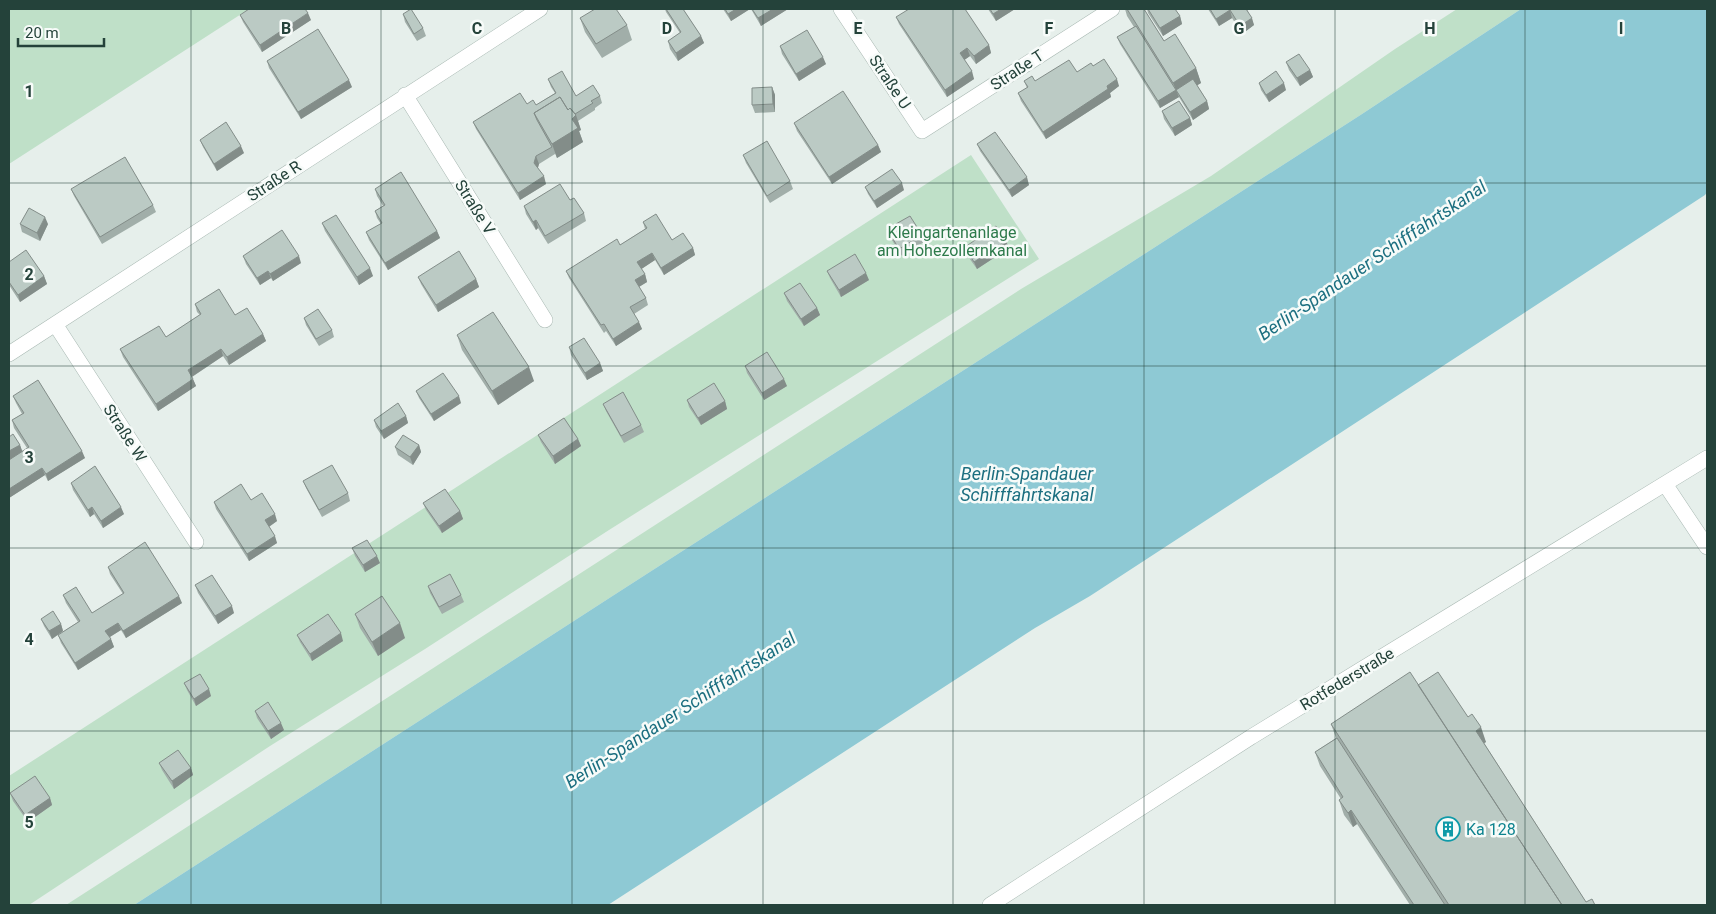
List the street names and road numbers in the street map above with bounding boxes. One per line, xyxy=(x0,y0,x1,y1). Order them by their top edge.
street label: Straße T xyxy=(987,46,1048,94)
street label: Straße U xyxy=(865,51,915,113)
street label: Straße R xyxy=(244,157,305,205)
street label: Straße V xyxy=(451,176,499,238)
street label: Straße W xyxy=(99,401,151,465)
street label: Rotfederstraße xyxy=(1297,643,1397,715)

